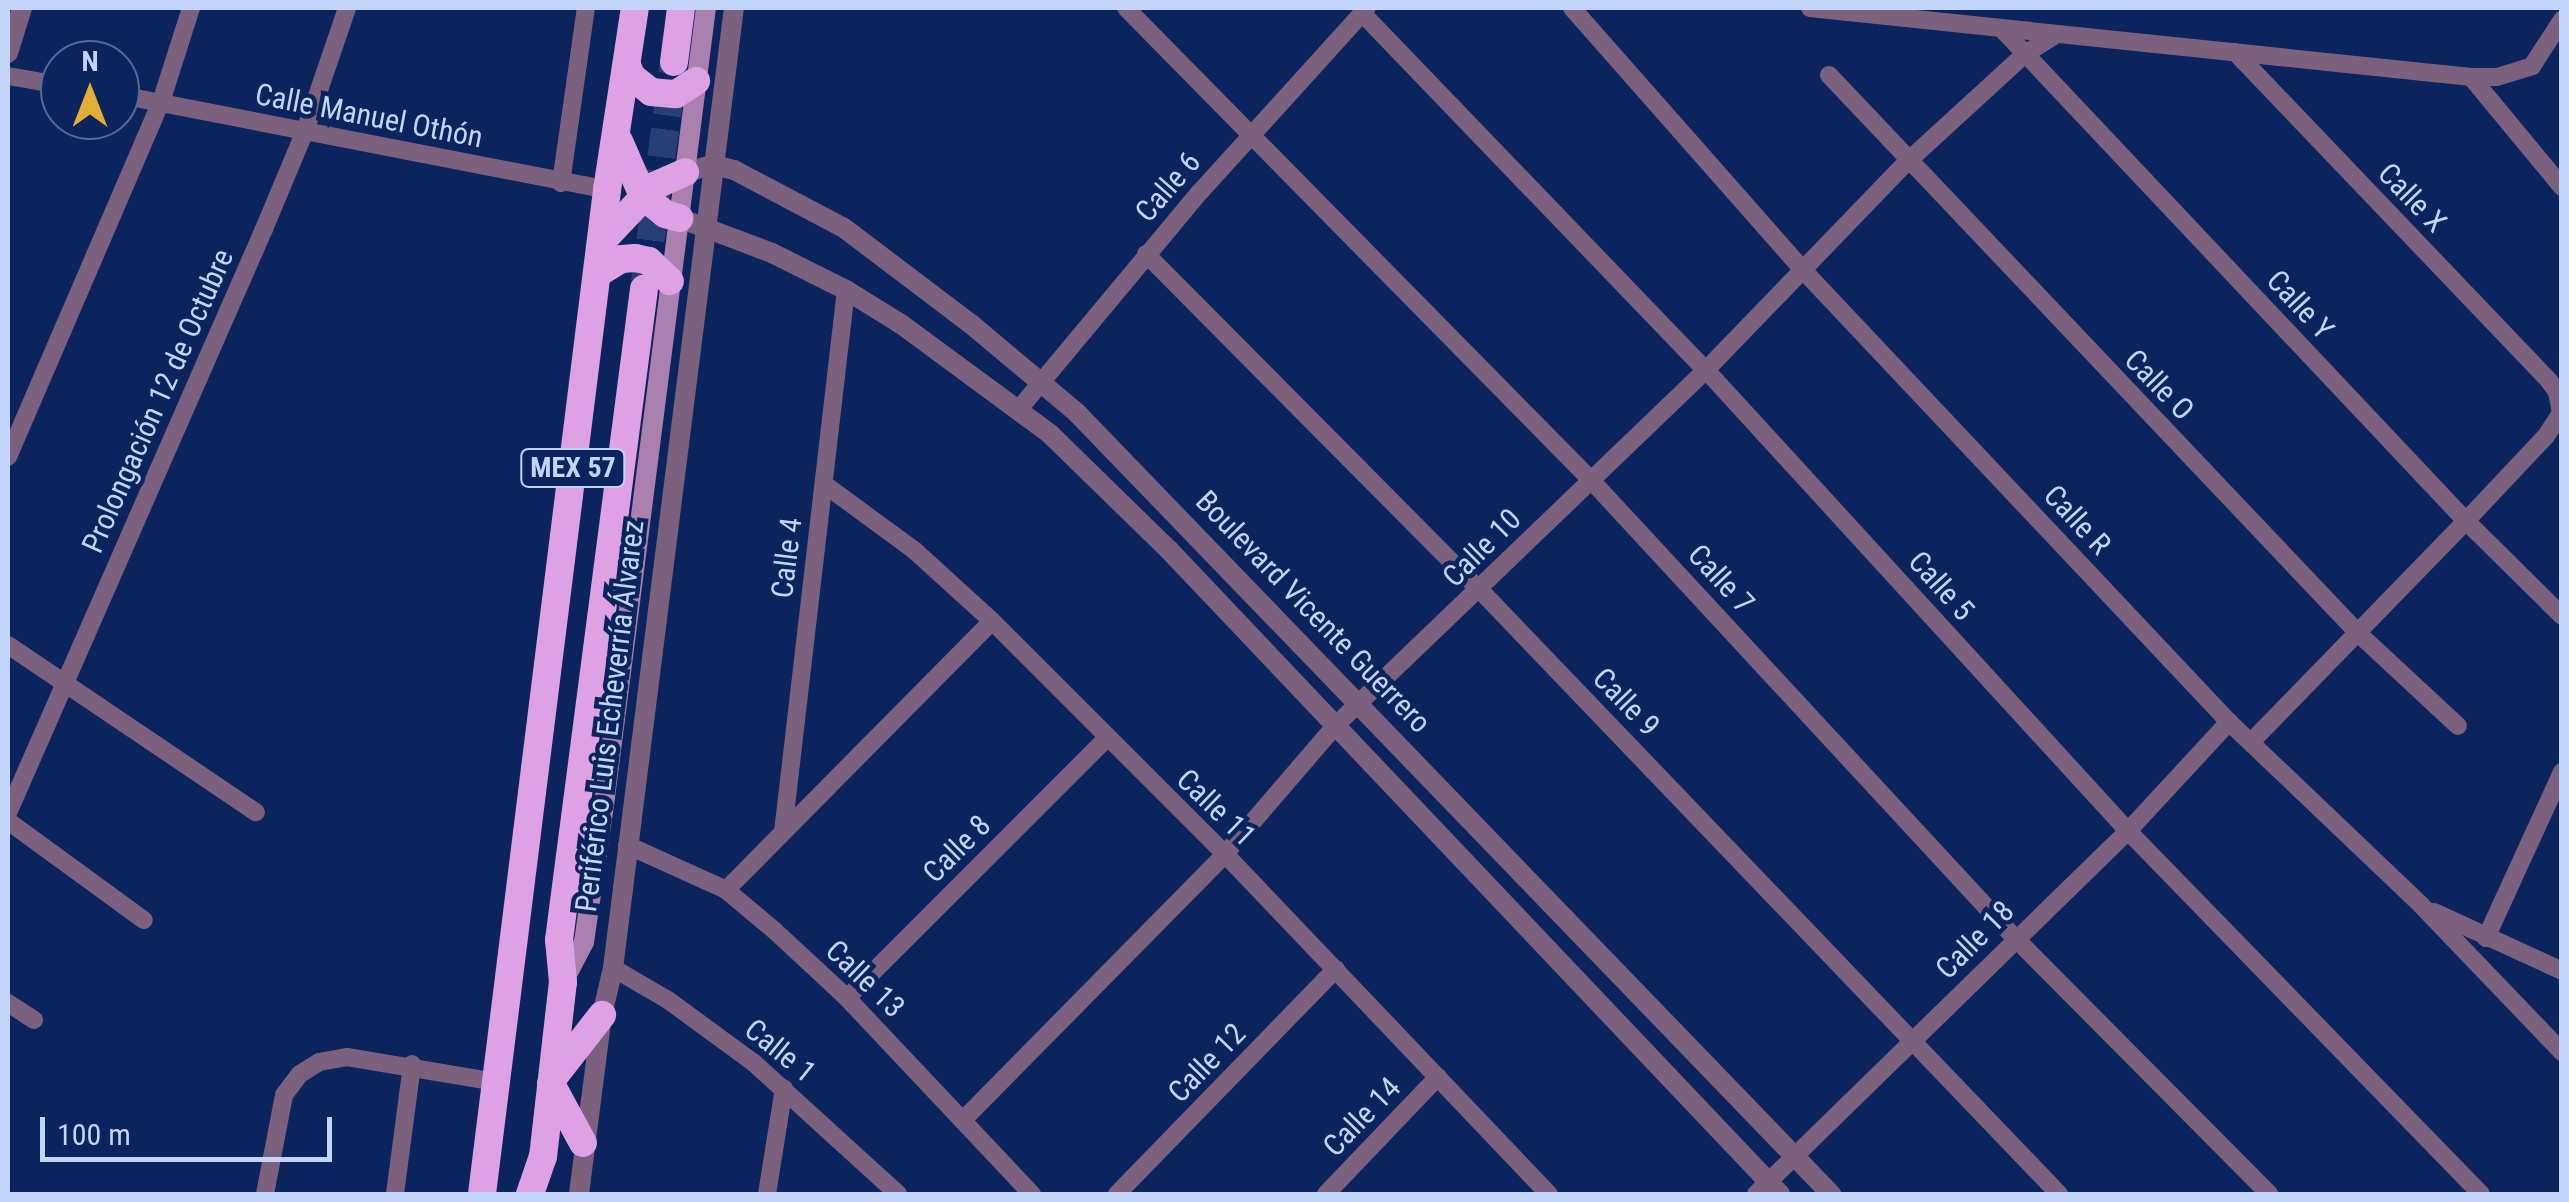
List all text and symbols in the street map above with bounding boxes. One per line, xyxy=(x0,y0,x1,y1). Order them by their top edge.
north arrow xyxy=(40,40,140,140)
text: N xyxy=(81,45,99,78)
street label: Calle Manuel Othón xyxy=(252,76,486,156)
street label: Calle 6 xyxy=(1128,145,1208,229)
street label: Calle X xyxy=(2370,156,2454,240)
street label: Prolongación 12 de Octubre xyxy=(75,244,241,558)
street label: Calle Y xyxy=(2259,263,2341,347)
street label: Calle O xyxy=(2117,342,2201,428)
road number: MEX 57 xyxy=(518,445,628,491)
street label: Calle R xyxy=(2036,478,2118,562)
street label: Boulevard Vicente Guerrero xyxy=(1188,483,1438,741)
street label: Calle 10 xyxy=(1435,501,1529,595)
street label: Calle 4 xyxy=(764,516,810,600)
street label: Periférico Luis Echeverría Álvarez xyxy=(568,518,652,914)
street label: Calle 7 xyxy=(1680,537,1762,621)
street label: Calle 5 xyxy=(1901,544,1981,628)
street label: Calle 9 xyxy=(1585,660,1667,744)
street label: Calle 11 xyxy=(1169,762,1263,854)
street label: Calle 8 xyxy=(916,808,998,890)
street label: Calle 18 xyxy=(1928,893,2022,987)
street label: Calle 13 xyxy=(818,933,912,1025)
street label: Calle 1 xyxy=(737,1012,823,1090)
street label: Calle 12 xyxy=(1161,1016,1253,1110)
street label: Calle 14 xyxy=(1316,1070,1408,1164)
scale bar xyxy=(45,1097,338,1159)
text: 100 m xyxy=(57,1117,131,1152)

